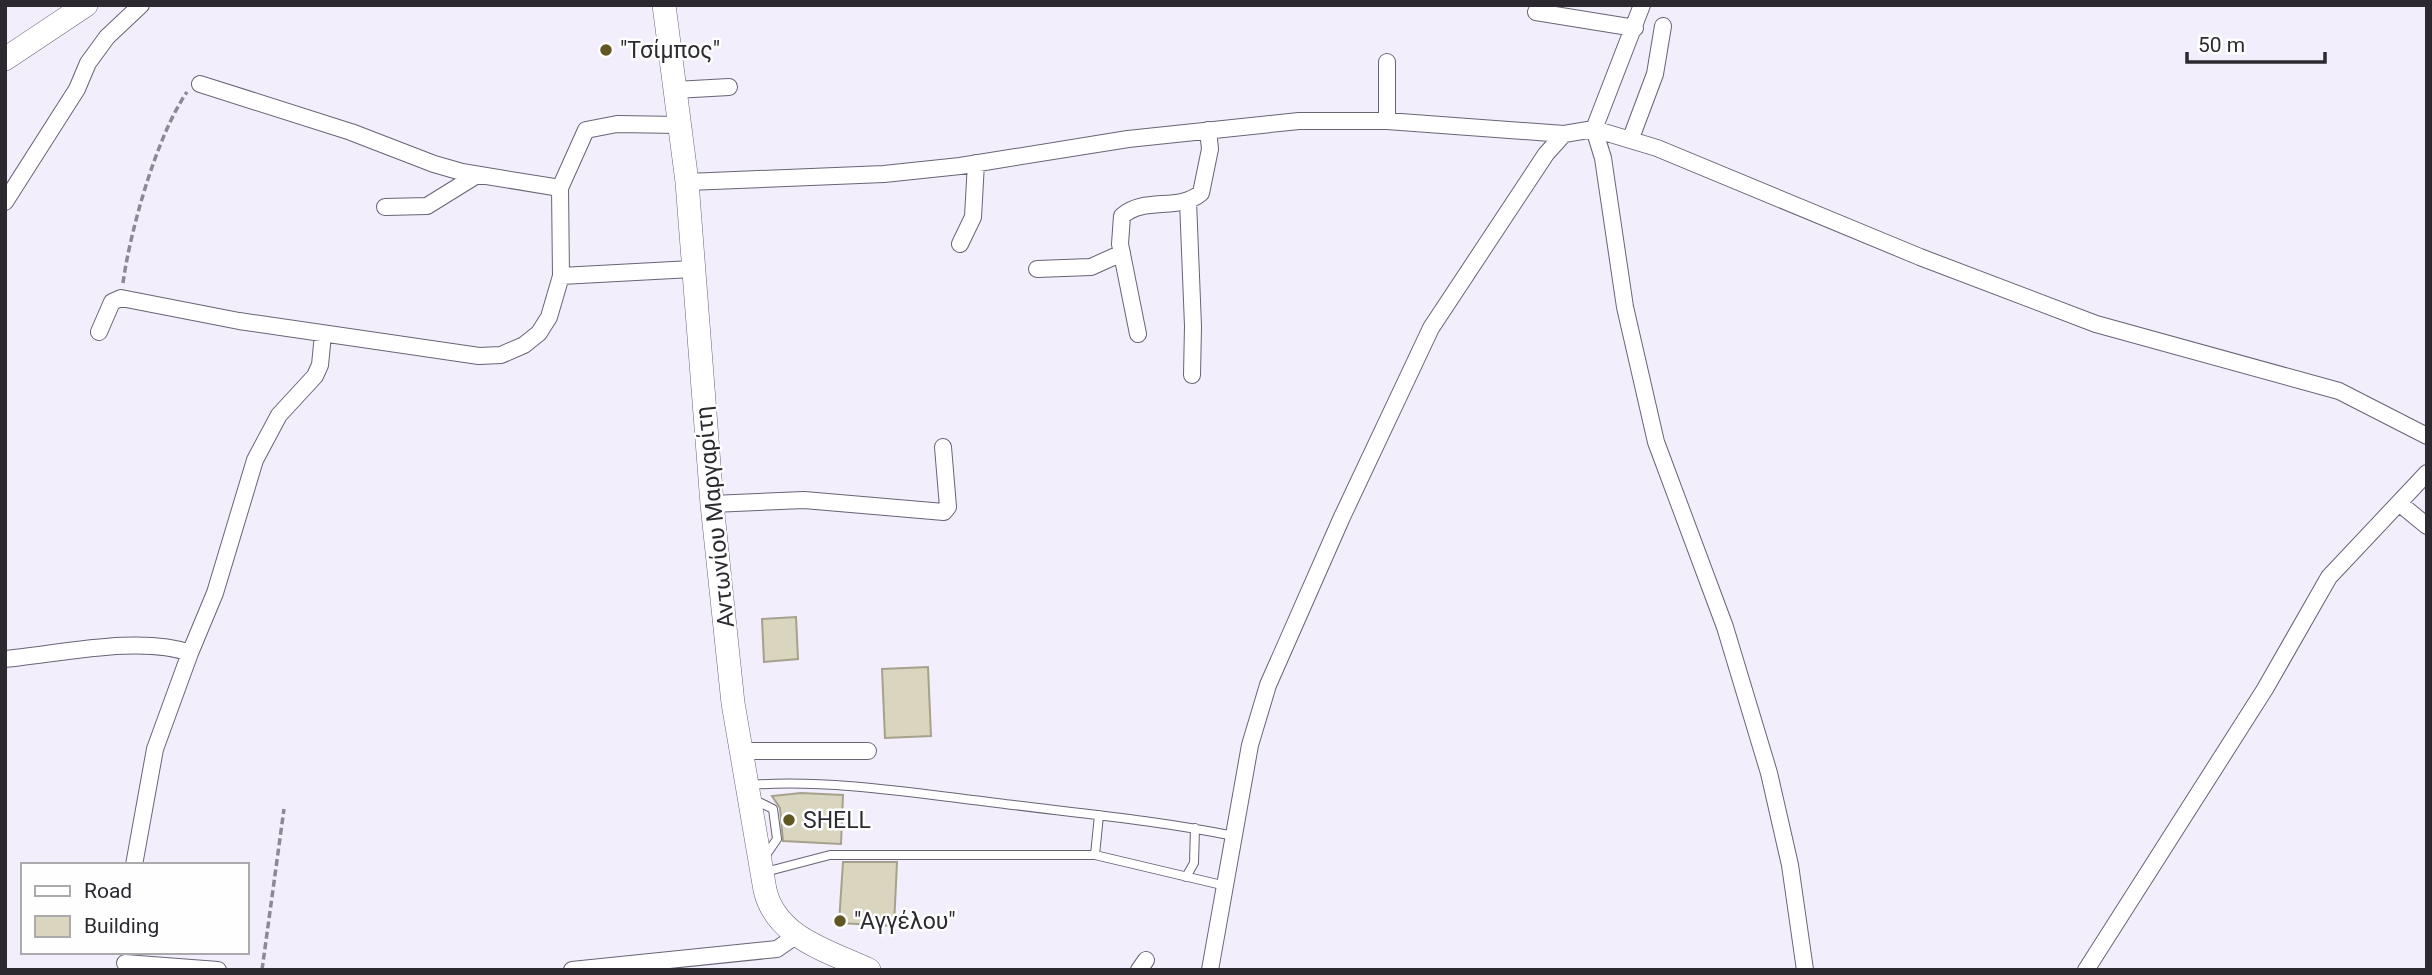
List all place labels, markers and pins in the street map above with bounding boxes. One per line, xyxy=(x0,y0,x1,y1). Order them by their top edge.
place label: "Τσίμπος" xyxy=(620,37,720,64)
marker: "Τσίμπος" xyxy=(598,42,614,58)
place label: SHELL xyxy=(803,807,871,834)
marker: SHELL xyxy=(781,812,797,828)
place label: "Αγγέλου" xyxy=(854,908,956,935)
marker: "Αγγέλου" xyxy=(832,913,848,929)

